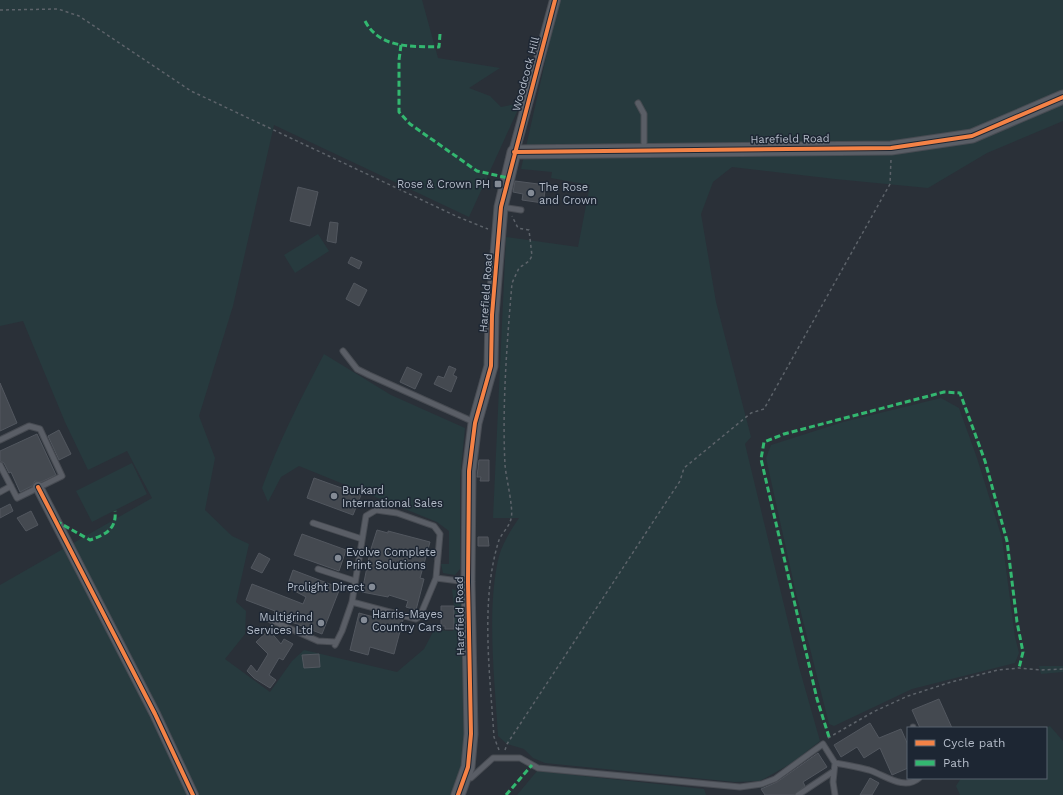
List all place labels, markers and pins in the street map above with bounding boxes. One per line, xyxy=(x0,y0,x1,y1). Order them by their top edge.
place label: Rose & Crown PH xyxy=(397,178,490,191)
marker: Rose & Crown PH xyxy=(493,179,503,189)
place label: The Rose and Crown xyxy=(539,181,597,207)
marker: The Rose and Crown xyxy=(526,188,536,198)
place label: Burkard International Sales xyxy=(342,484,443,510)
marker: Burkard International Sales xyxy=(329,491,339,501)
place label: Evolve Complete Print Solutions xyxy=(346,546,436,572)
marker: Evolve Complete Print Solutions xyxy=(333,553,343,563)
place label: Prolight Direct xyxy=(287,581,364,594)
marker: Prolight Direct xyxy=(367,582,377,592)
place label: Harris-Mayes Country Cars xyxy=(372,608,443,634)
place label: Multigrind Services Ltd xyxy=(247,611,313,637)
marker: Harris-Mayes Country Cars xyxy=(359,615,369,625)
marker: Multigrind Services Ltd xyxy=(316,618,326,628)

